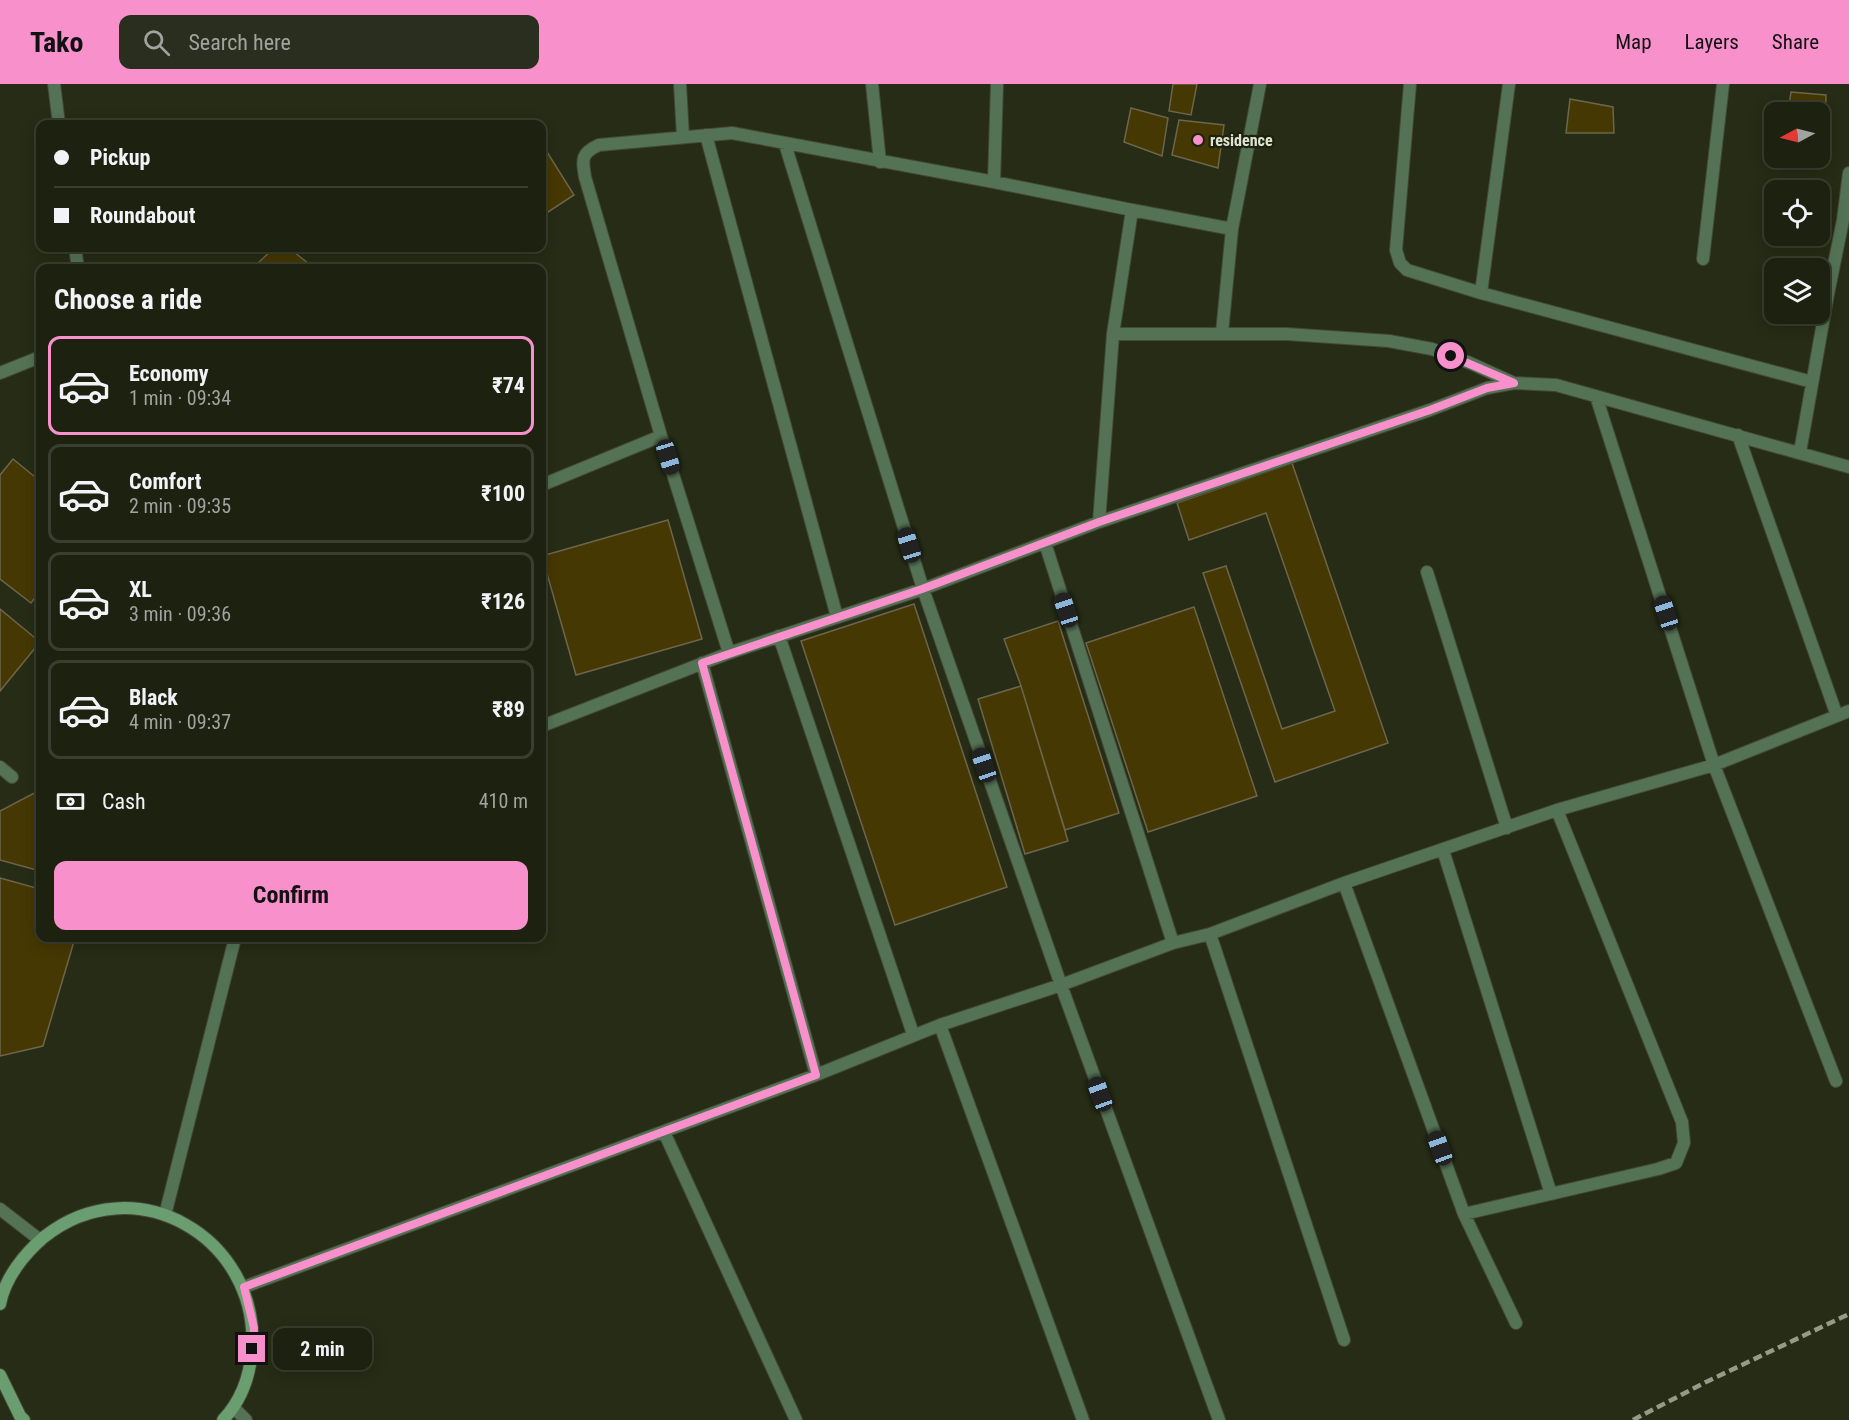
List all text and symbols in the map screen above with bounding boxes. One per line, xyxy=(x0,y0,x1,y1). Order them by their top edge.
search box xyxy=(119,15,539,69)
text: Tako xyxy=(30,26,83,59)
icon: search xyxy=(140,26,173,59)
text: Search here xyxy=(188,30,291,55)
text: Map xyxy=(1615,30,1652,54)
text: Layers xyxy=(1685,30,1739,54)
text: Share xyxy=(1772,30,1819,54)
north arrow xyxy=(1764,102,1830,168)
map controls xyxy=(1764,102,1830,324)
place label: residence xyxy=(1210,131,1273,150)
marker: residence xyxy=(1191,133,1205,147)
text: Pickup xyxy=(90,145,150,170)
button: locate xyxy=(1764,180,1830,246)
text: Roundabout xyxy=(90,203,195,228)
button: layers xyxy=(1764,258,1830,324)
text: Choose a ride xyxy=(54,284,202,316)
route start xyxy=(1437,342,1464,369)
icon: car xyxy=(57,359,111,413)
text: Economy xyxy=(129,361,209,386)
text: ₹74 xyxy=(492,373,525,398)
text: 1 min · 09:34 xyxy=(129,386,231,410)
car xyxy=(654,437,682,477)
icon: car xyxy=(57,467,111,521)
text: Comfort xyxy=(129,469,202,494)
text: ₹100 xyxy=(481,481,525,506)
text: 2 min · 09:35 xyxy=(129,494,231,518)
car xyxy=(895,525,923,565)
icon: car xyxy=(57,575,111,629)
text: XL xyxy=(129,577,152,602)
text: ₹126 xyxy=(481,589,525,614)
car xyxy=(1052,590,1080,630)
car xyxy=(1652,593,1680,633)
text: 3 min · 09:36 xyxy=(129,602,231,626)
icon: car xyxy=(57,683,111,737)
text: Black xyxy=(129,685,178,710)
text: ₹89 xyxy=(492,697,525,722)
text: 4 min · 09:37 xyxy=(129,710,231,734)
car xyxy=(970,745,998,785)
icon: cash xyxy=(54,785,87,818)
text: Cash xyxy=(102,789,146,814)
text: 410 m xyxy=(479,789,528,813)
button: Confirm xyxy=(54,861,528,930)
car xyxy=(1085,1074,1115,1114)
car xyxy=(1425,1128,1455,1168)
callout: 2 min xyxy=(273,1328,372,1370)
route end xyxy=(238,1335,265,1362)
text: 2 min xyxy=(300,1337,345,1361)

